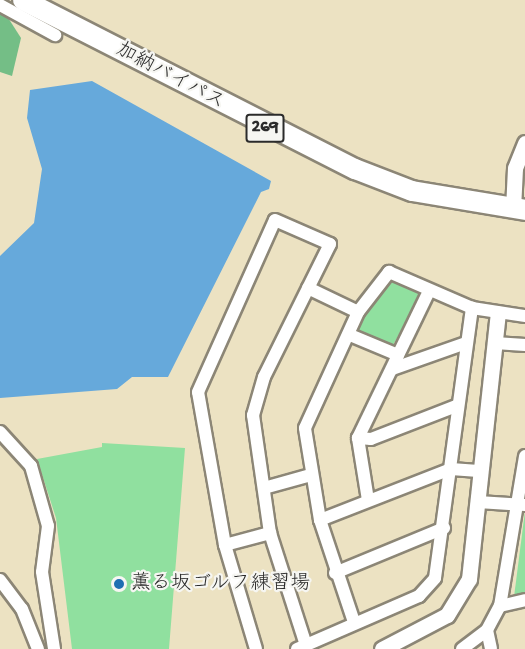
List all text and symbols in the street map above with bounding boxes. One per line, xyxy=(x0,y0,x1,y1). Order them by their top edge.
street label: 加納バイパス xyxy=(111,38,229,116)
road number: 269 xyxy=(246,113,284,143)
place label: 薫る坂ゴルフ練習場 xyxy=(131,572,311,596)
marker: 薫る坂ゴルフ練習場 xyxy=(112,577,126,591)

